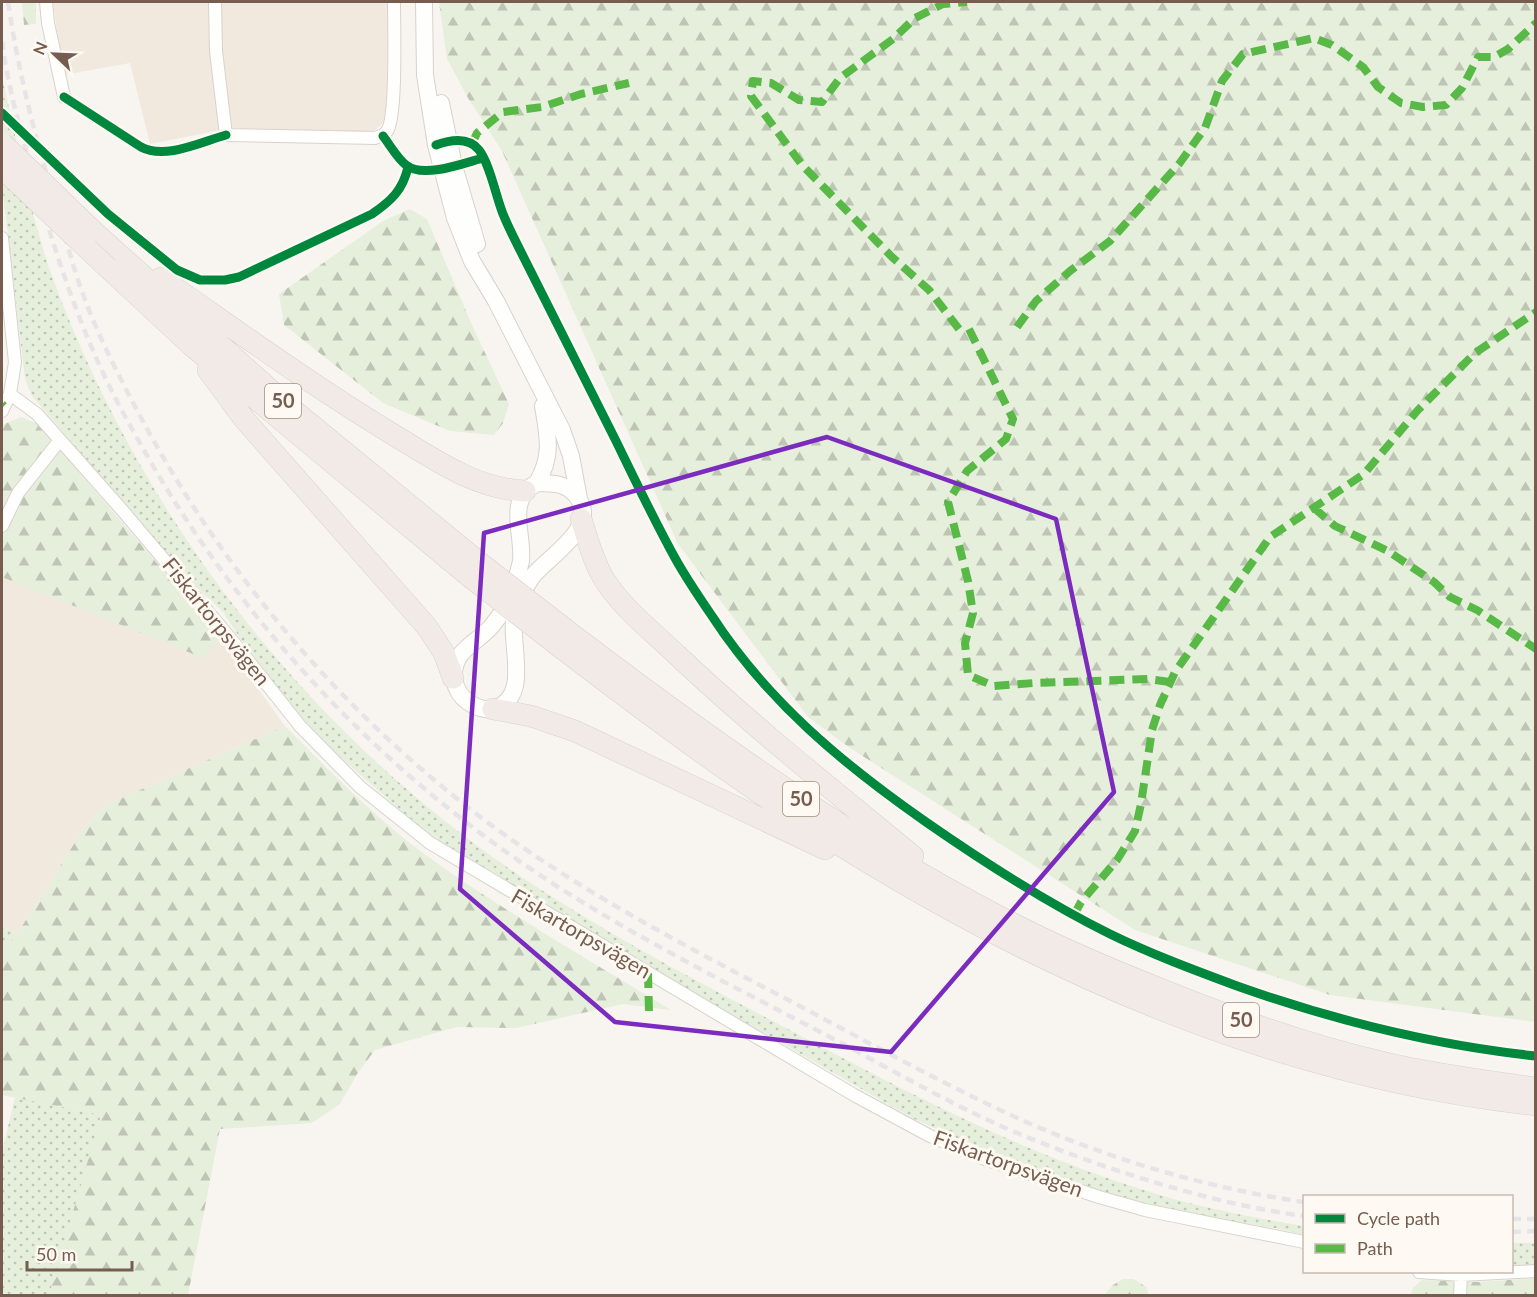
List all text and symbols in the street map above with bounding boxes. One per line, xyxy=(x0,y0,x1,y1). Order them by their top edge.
north arrow xyxy=(24,24,84,84)
text: N xyxy=(29,39,51,57)
road number: 50 xyxy=(265,384,301,418)
street label: Fiskartorpsvägen xyxy=(158,552,276,690)
road number: 50 xyxy=(783,782,819,816)
street label: Fiskartorpsvägen xyxy=(507,883,656,983)
road number: 50 xyxy=(1223,1003,1259,1037)
street label: Fiskartorpsvägen xyxy=(930,1124,1087,1201)
legend xyxy=(1303,1195,1513,1273)
text: Cycle path xyxy=(1357,1207,1440,1229)
scale bar xyxy=(27,1234,132,1272)
text: Path xyxy=(1357,1237,1393,1259)
text: 50 m xyxy=(36,1243,76,1265)

